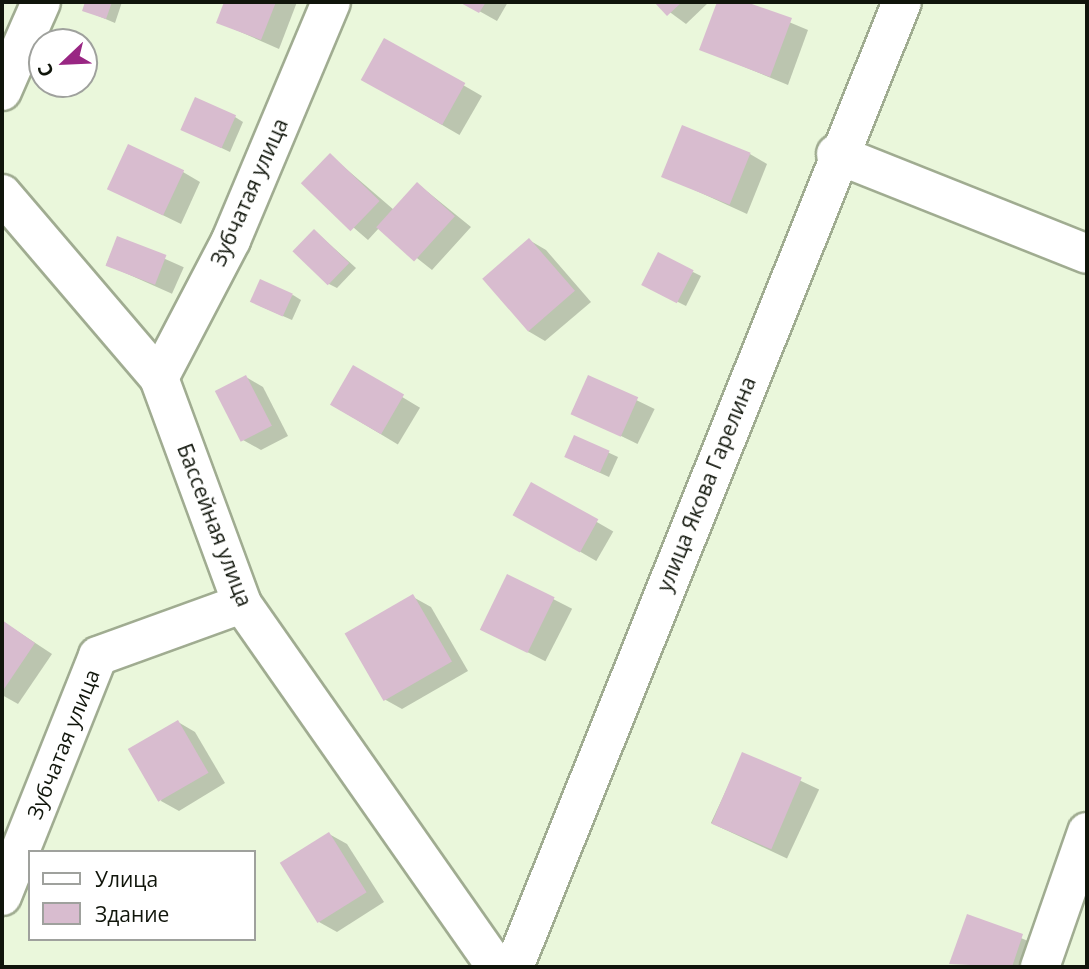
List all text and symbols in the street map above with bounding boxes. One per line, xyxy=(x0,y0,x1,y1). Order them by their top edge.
north arrow xyxy=(28,28,98,98)
text: С xyxy=(31,60,60,81)
street label: Зубчатая улица xyxy=(205,114,293,270)
street label: улица Якова Гарелина xyxy=(651,373,761,595)
street label: Бассейная улица xyxy=(172,440,258,610)
street label: Зубчатая улица xyxy=(22,666,104,822)
legend xyxy=(28,850,256,941)
text: Улица xyxy=(95,865,158,893)
text: Здание xyxy=(95,900,169,928)

